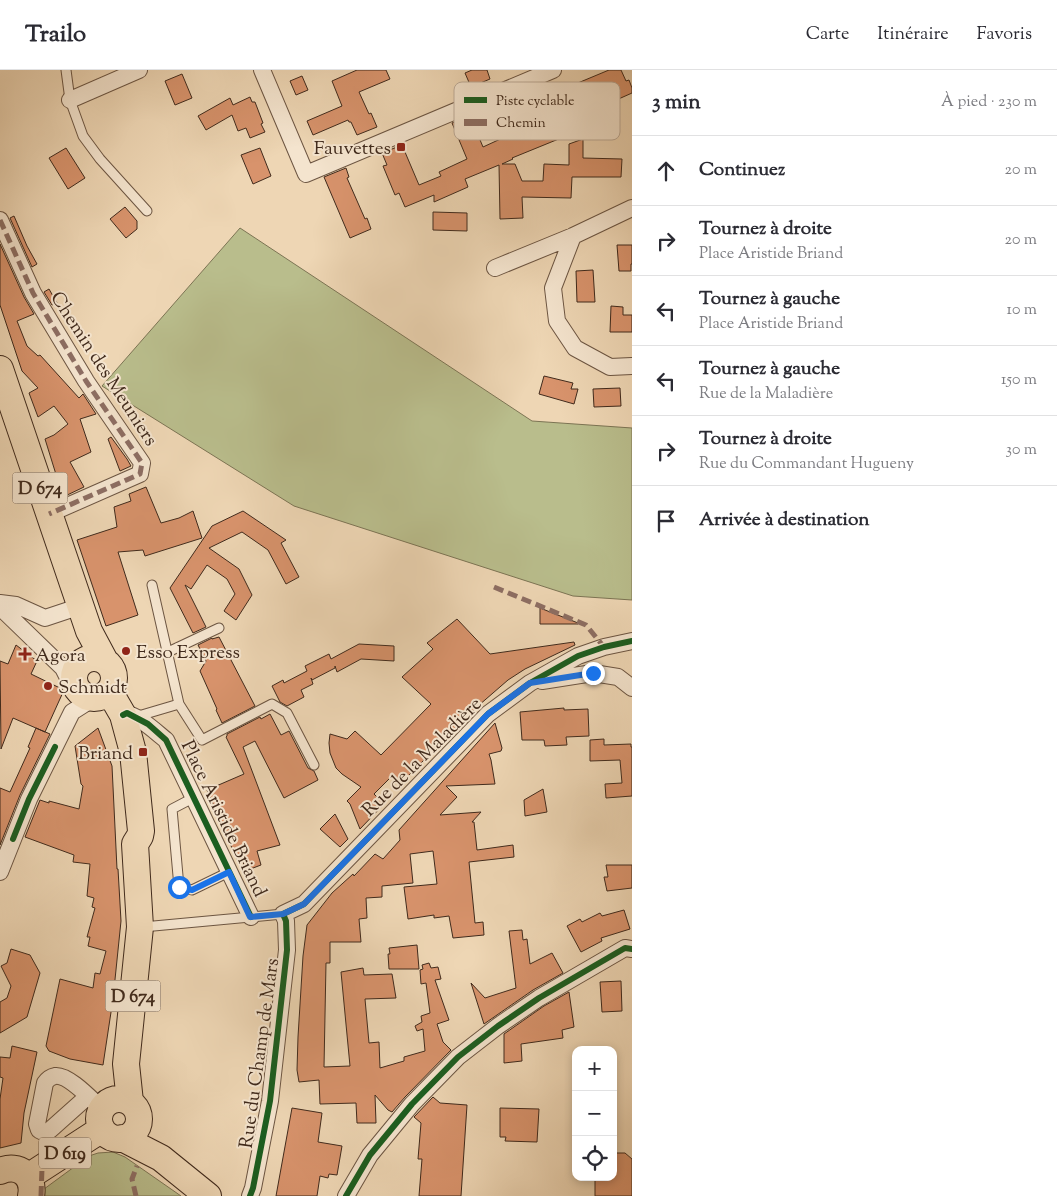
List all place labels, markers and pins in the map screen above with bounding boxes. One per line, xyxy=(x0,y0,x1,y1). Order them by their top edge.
place label: Fauvettes xyxy=(314,136,391,163)
marker: Fauvettes xyxy=(395,141,407,153)
place label: Esso Express xyxy=(136,640,240,667)
place label: Agora xyxy=(35,643,86,670)
marker: Esso Express xyxy=(120,645,132,657)
marker: Agora xyxy=(19,648,31,660)
place label: Schmidt xyxy=(58,675,128,702)
marker: Schmidt xyxy=(42,680,54,692)
place label: Briand xyxy=(78,741,133,768)
marker: Briand xyxy=(137,746,149,758)

